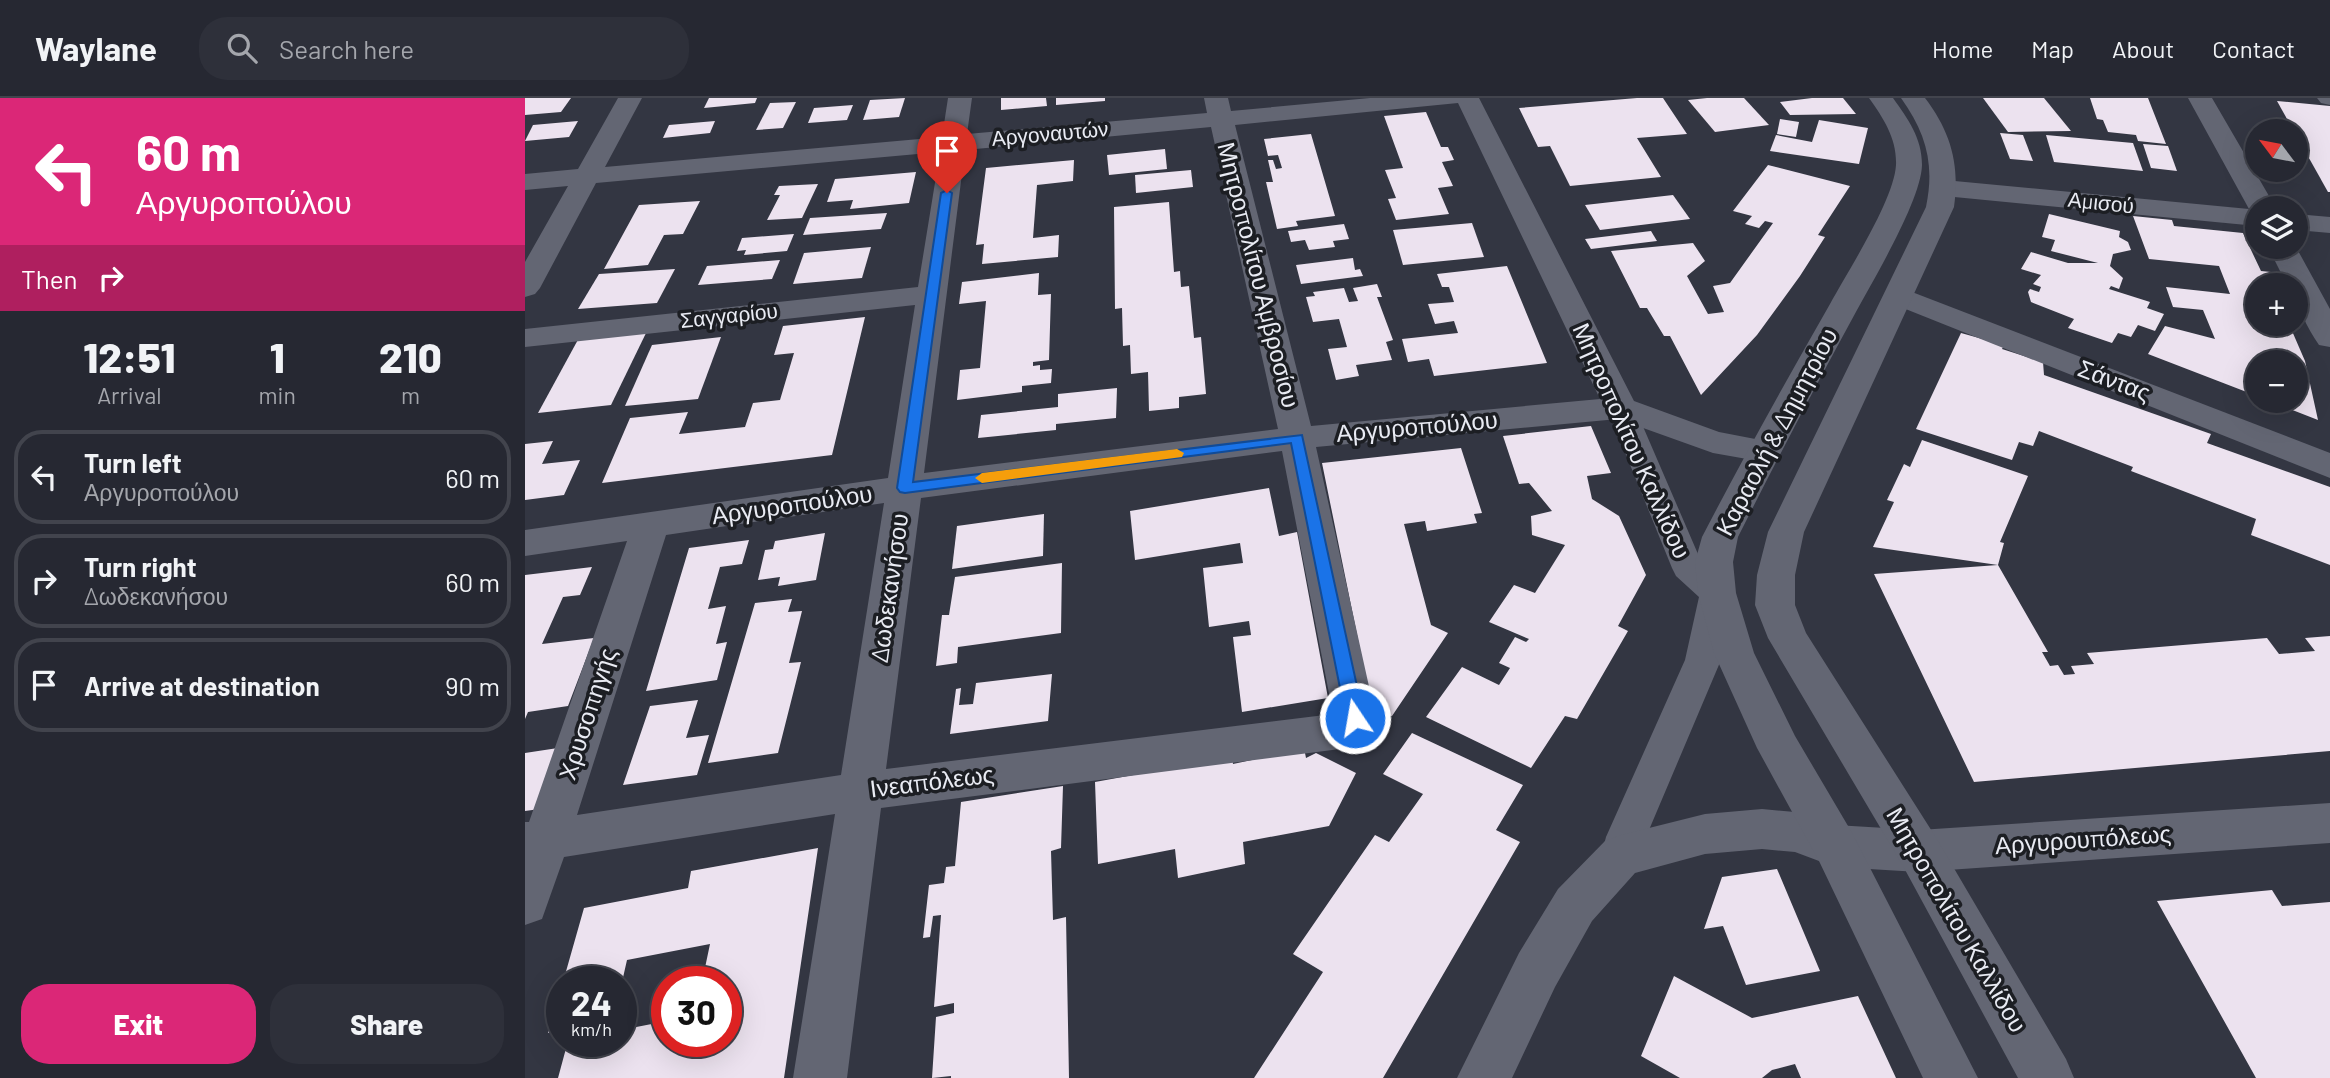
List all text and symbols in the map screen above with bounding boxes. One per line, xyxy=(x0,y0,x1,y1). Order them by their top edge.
search box xyxy=(199,17,689,80)
text: Waylane xyxy=(35,28,157,68)
icon: search xyxy=(223,29,261,67)
text: Search here xyxy=(279,33,414,64)
text: Home xyxy=(1932,34,1993,63)
text: Map xyxy=(2031,34,2074,63)
text: About xyxy=(2112,34,2174,63)
text: Contact xyxy=(2212,34,2295,63)
street label: Αργοναυτών xyxy=(990,115,1109,150)
north arrow xyxy=(2245,119,2308,182)
map controls xyxy=(2245,119,2308,413)
pin xyxy=(917,121,977,193)
text: 60 m xyxy=(136,122,241,181)
icon: left xyxy=(21,126,112,217)
icon: arrive xyxy=(928,132,966,170)
street label: Μητροπολίτου Αμβροσίου xyxy=(1212,139,1306,410)
text: Αργυροπούλου xyxy=(136,182,352,220)
street label: Αμισού xyxy=(2067,186,2135,217)
button: layers xyxy=(2245,196,2308,259)
icon: right xyxy=(92,259,130,297)
text: Then xyxy=(21,263,78,294)
button: + xyxy=(2245,273,2308,336)
street label: Σαγγαρίου xyxy=(679,297,779,332)
street label: Μητροπολίτου Καλλίδου xyxy=(1567,318,1697,563)
street label: Καραολή & Δημητρίου xyxy=(1709,323,1843,540)
text: 12:51 xyxy=(83,331,175,381)
text: 1 xyxy=(270,331,285,381)
text: 210 xyxy=(379,331,442,381)
button: − xyxy=(2245,350,2308,413)
street label: Σάντας xyxy=(2074,353,2155,407)
text: Arrival xyxy=(97,381,161,409)
text: min xyxy=(259,381,296,409)
text: m xyxy=(401,381,420,409)
street label: Αργυροπούλου xyxy=(1335,404,1499,447)
text: Turn left xyxy=(84,447,182,478)
icon: left xyxy=(25,458,63,496)
text: 60 m xyxy=(445,462,500,493)
text: Αργυροπούλου xyxy=(84,478,239,506)
street label: Αργυροπούλου xyxy=(710,478,874,529)
street label: Δωδεκανήσου xyxy=(864,511,913,664)
text: Turn right xyxy=(84,551,197,582)
icon: right xyxy=(25,562,63,600)
text: 60 m xyxy=(445,566,500,597)
text: Δωδεκανήσου xyxy=(84,582,228,610)
street label: Χρυσοπηγής xyxy=(552,644,621,783)
icon: arrive xyxy=(25,666,63,704)
text: Arrive at destination xyxy=(84,670,320,701)
text: 90 m xyxy=(445,670,500,701)
position arrow xyxy=(1318,681,1392,755)
street label: Ινεαπόλεως xyxy=(868,759,995,802)
street label: Μητροπολίτου Καλλίδου xyxy=(1881,802,2034,1037)
street label: Αργυρουπόλεως xyxy=(1994,818,2172,859)
speed limit sign: 30 xyxy=(651,966,742,1057)
text: 24 xyxy=(571,981,612,1023)
button: Exit xyxy=(21,984,256,1064)
button: Share xyxy=(270,984,504,1064)
text: km/h xyxy=(571,1018,612,1040)

